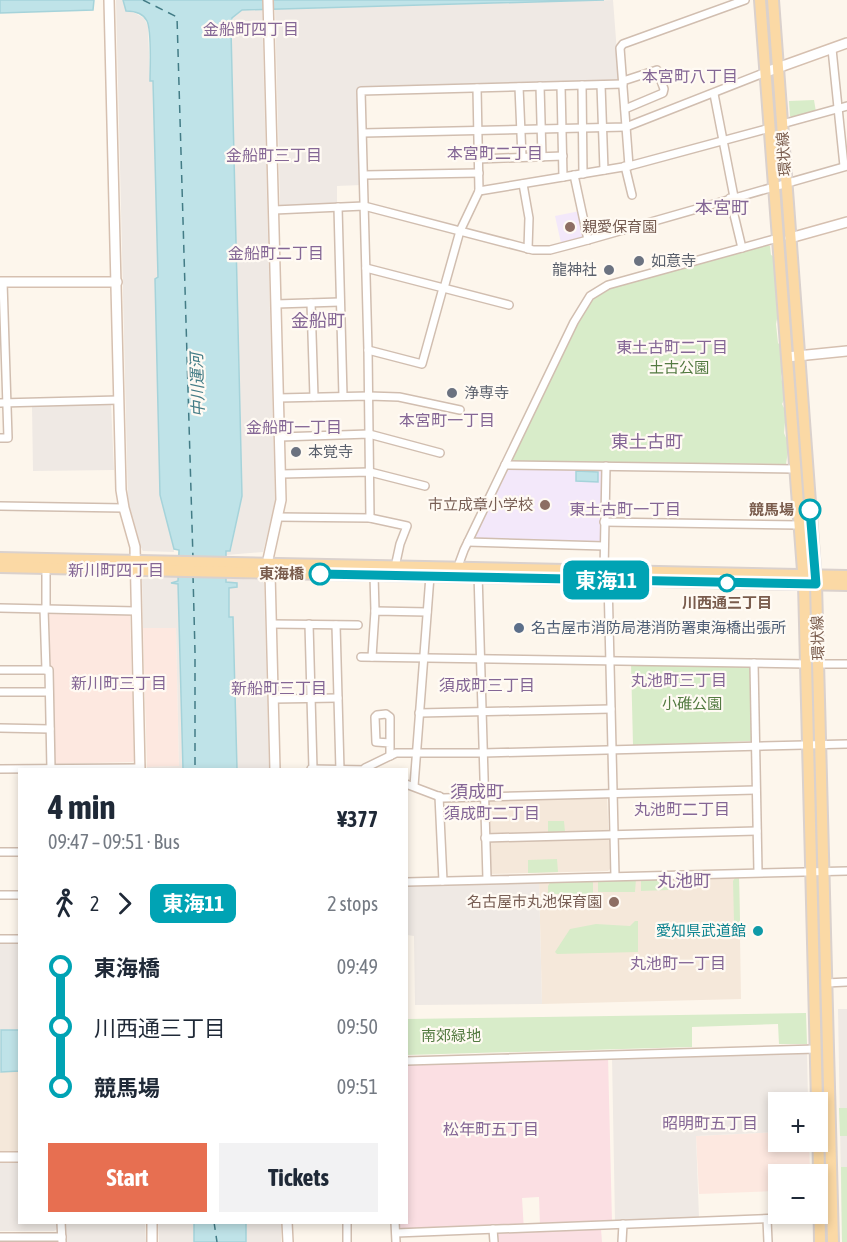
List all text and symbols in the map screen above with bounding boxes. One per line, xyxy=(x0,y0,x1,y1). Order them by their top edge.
district label: 金船町四丁目 xyxy=(203,20,299,38)
district label: 本宮町八丁目 xyxy=(642,67,738,85)
street label: 環状線 xyxy=(773,131,794,177)
district label: 本宮町二丁目 xyxy=(447,144,543,162)
district label: 金船町三丁目 xyxy=(226,146,322,164)
district label: 本宮町 xyxy=(695,197,749,218)
place label: 親愛保育園 xyxy=(582,218,657,235)
marker: 親愛保育園 xyxy=(563,220,577,234)
district label: 金船町二丁目 xyxy=(228,244,324,262)
place label: 如意寺 xyxy=(651,252,696,269)
marker: 如意寺 xyxy=(632,254,646,268)
place label: 龍神社 xyxy=(552,261,597,278)
marker: 龍神社 xyxy=(602,263,616,277)
district label: 金船町 xyxy=(291,310,345,331)
district label: 東土古町二丁目 xyxy=(616,338,728,356)
water label: 中川運河 xyxy=(187,350,207,417)
park label: 土古公園 xyxy=(649,359,709,376)
place label: 浄専寺 xyxy=(464,384,509,401)
marker: 浄専寺 xyxy=(445,386,459,400)
district label: 本宮町一丁目 xyxy=(399,411,495,429)
district label: 金船町一丁目 xyxy=(246,418,342,436)
district label: 東土古町 xyxy=(611,431,683,452)
place label: 本覚寺 xyxy=(308,443,353,460)
marker: 本覚寺 xyxy=(289,445,303,459)
place label: 市立成章小学校 xyxy=(428,496,533,513)
marker: 市立成章小学校 xyxy=(538,498,552,512)
marker: 競馬場 xyxy=(799,499,821,521)
district label: 東土古町一丁目 xyxy=(569,500,681,518)
place label: 競馬場 xyxy=(749,501,794,518)
line badge: 東海11 xyxy=(564,560,648,600)
district label: 新川町四丁目 xyxy=(68,561,164,579)
marker: 東海橋 xyxy=(309,563,331,585)
place label: 東海橋 xyxy=(259,565,305,582)
text: 東海11 xyxy=(575,568,637,592)
marker: 川西通三丁目 xyxy=(718,574,736,592)
place label: 川西通三丁目 xyxy=(682,594,772,611)
street label: 環状線 xyxy=(808,615,827,661)
place label: 名古屋市消防局港消防署東海橋出張所 xyxy=(531,619,786,636)
marker: 名古屋市消防局港消防署東海橋出張所 xyxy=(512,621,526,635)
district label: 丸池町三丁目 xyxy=(631,671,727,689)
district label: 新川町三丁目 xyxy=(71,674,167,692)
district label: 須成町三丁目 xyxy=(439,676,535,694)
district label: 新船町三丁目 xyxy=(231,679,327,697)
park label: 小碓公園 xyxy=(662,695,722,712)
district label: 須成町 xyxy=(450,781,504,802)
text: 4 min xyxy=(48,788,115,826)
district label: 丸池町二丁目 xyxy=(634,800,730,818)
district label: 須成町二丁目 xyxy=(444,804,540,822)
text: ¥377 xyxy=(337,806,378,832)
text: 09:47 – 09:51 · Bus xyxy=(48,830,180,853)
district label: 丸池町 xyxy=(657,870,711,891)
icon: walk xyxy=(48,887,81,920)
icon: forward xyxy=(108,887,141,920)
text: 東海11 xyxy=(162,891,224,915)
text: 2 xyxy=(90,892,99,915)
text: 2 stops xyxy=(327,892,378,915)
place label: 名古屋市丸池保育園 xyxy=(467,893,602,910)
marker: 名古屋市丸池保育園 xyxy=(607,895,621,909)
place label: 愛知県武道館 xyxy=(656,922,746,939)
marker: 愛知県武道館 xyxy=(751,924,765,938)
district label: 丸池町一丁目 xyxy=(630,954,726,972)
text: 東海橋 xyxy=(94,955,160,981)
text: 09:49 xyxy=(337,955,378,978)
text: 川西通三丁目 xyxy=(94,1015,226,1041)
text: 09:50 xyxy=(337,1015,378,1038)
park label: 南郊緑地 xyxy=(421,1027,481,1044)
text: 競馬場 xyxy=(94,1075,160,1101)
text: 09:51 xyxy=(337,1075,378,1098)
map controls xyxy=(768,1092,828,1224)
button: + xyxy=(768,1092,828,1152)
district label: 昭明町五丁目 xyxy=(662,1114,758,1132)
district label: 松年町五丁目 xyxy=(443,1120,539,1138)
button: Start xyxy=(48,1143,207,1212)
button: Tickets xyxy=(219,1143,378,1212)
button: − xyxy=(768,1164,828,1224)

